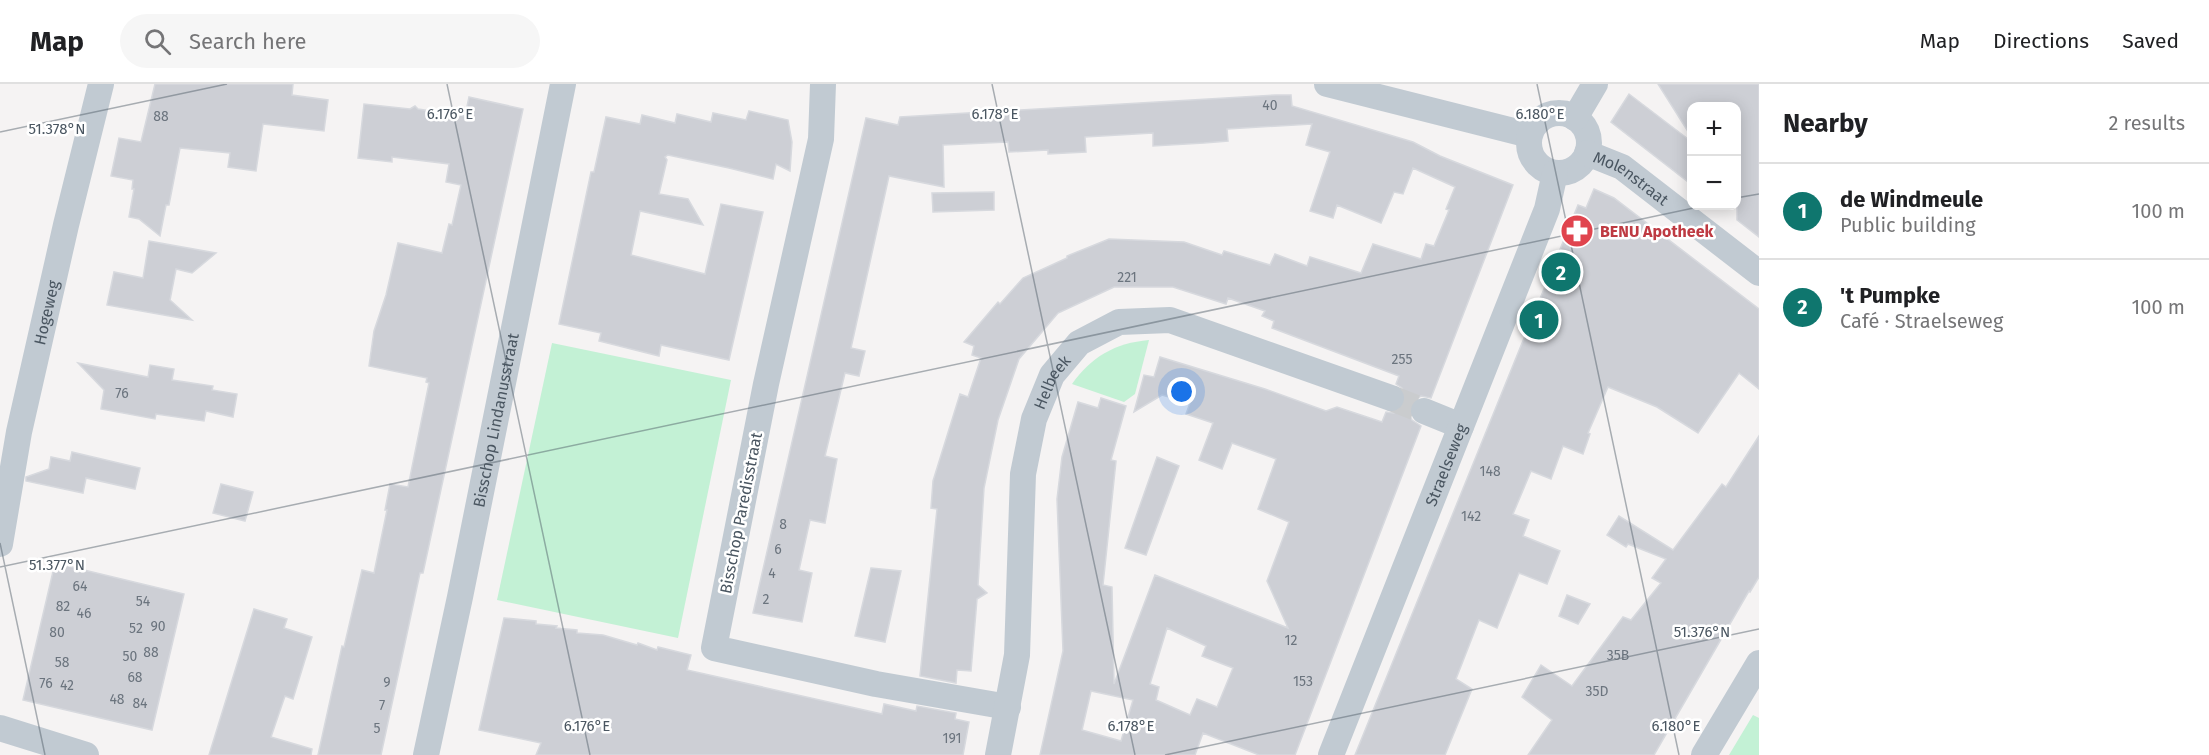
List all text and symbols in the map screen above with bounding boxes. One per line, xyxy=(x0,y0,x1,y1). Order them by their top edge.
search box xyxy=(120,14,540,68)
text: Map xyxy=(30,25,84,58)
icon: search xyxy=(141,25,174,58)
text: Search here xyxy=(189,28,307,55)
text: Map xyxy=(1920,28,1960,54)
text: Directions xyxy=(1993,28,2089,54)
text: Saved xyxy=(2122,28,2179,54)
house number: 40 xyxy=(1262,97,1278,114)
map controls xyxy=(1687,102,1741,210)
button: + xyxy=(1687,102,1741,156)
text: 6.176°E xyxy=(427,105,473,123)
text: 6.178°E xyxy=(971,105,1019,123)
text: 6.180°E xyxy=(1515,105,1565,123)
house number: 88 xyxy=(153,108,169,125)
text: Nearby xyxy=(1783,108,1868,139)
text: 2 results xyxy=(2108,111,2185,135)
text: 51.378°N xyxy=(28,120,86,138)
street label: Molenstraat xyxy=(1591,147,1673,209)
button: − xyxy=(1687,156,1741,210)
text: de Windmeule xyxy=(1840,186,1983,213)
text: 1 xyxy=(1798,199,1807,223)
text: 100 m xyxy=(2132,199,2185,223)
pharmacy icon: BENU Apotheek xyxy=(1559,213,1595,249)
text: Public building xyxy=(1840,213,1976,237)
place label: BENU Apotheek xyxy=(1600,222,1714,241)
pin: 2 xyxy=(1542,250,1580,294)
house number: 221 xyxy=(1117,269,1137,286)
street label: Hogeweg xyxy=(30,278,63,347)
text: 't Pumpke xyxy=(1840,282,1940,309)
text: 2 xyxy=(1797,295,1808,319)
text: 100 m xyxy=(2132,295,2185,319)
pin: 1 xyxy=(1520,298,1558,342)
text: Café · Straelseweg xyxy=(1840,309,2003,333)
street label: Bisschop Lindanusstraat xyxy=(469,331,522,509)
street label: Helbeek xyxy=(1029,351,1075,412)
house number: 255 xyxy=(1392,351,1412,368)
your location xyxy=(1167,377,1196,406)
house number: 76 xyxy=(115,385,129,402)
street label: Straelseweg xyxy=(1421,420,1471,509)
street label: Bisschop Paredisstraat xyxy=(716,430,766,595)
house number: 148 xyxy=(1479,463,1501,480)
house number: 142 xyxy=(1461,508,1481,525)
house number: 8 xyxy=(779,516,787,533)
house number: 6 xyxy=(774,541,782,558)
text: 51.377°N xyxy=(29,556,85,574)
house number: 4 xyxy=(768,565,776,582)
house number: 64 xyxy=(73,578,88,595)
house number: 2 xyxy=(763,591,770,608)
house number: 54 xyxy=(136,593,151,610)
house number: 82 xyxy=(56,598,70,615)
house number: 46 xyxy=(77,605,91,622)
house number: 90 xyxy=(150,618,166,635)
house number: 52 xyxy=(129,620,143,637)
text: 51.376°N xyxy=(1674,623,1730,641)
house number: 80 xyxy=(49,624,65,641)
house number: 12 xyxy=(1285,632,1298,649)
house number: 88 xyxy=(143,644,159,661)
house number: 35B xyxy=(1607,647,1629,664)
house number: 50 xyxy=(123,648,138,665)
house number: 58 xyxy=(55,654,70,671)
house number: 68 xyxy=(127,669,143,686)
house number: 153 xyxy=(1293,673,1313,690)
house number: 9 xyxy=(383,674,391,691)
house number: 76 xyxy=(39,675,53,692)
house number: 42 xyxy=(60,677,74,694)
house number: 35D xyxy=(1585,683,1609,700)
house number: 48 xyxy=(109,691,125,708)
house number: 84 xyxy=(132,695,148,712)
house number: 7 xyxy=(379,697,385,714)
text: 6.176°E xyxy=(564,717,610,735)
text: 6.178°E xyxy=(1107,717,1155,735)
text: 6.180°E xyxy=(1651,717,1701,735)
house number: 5 xyxy=(373,720,381,737)
house number: 191 xyxy=(942,730,962,747)

